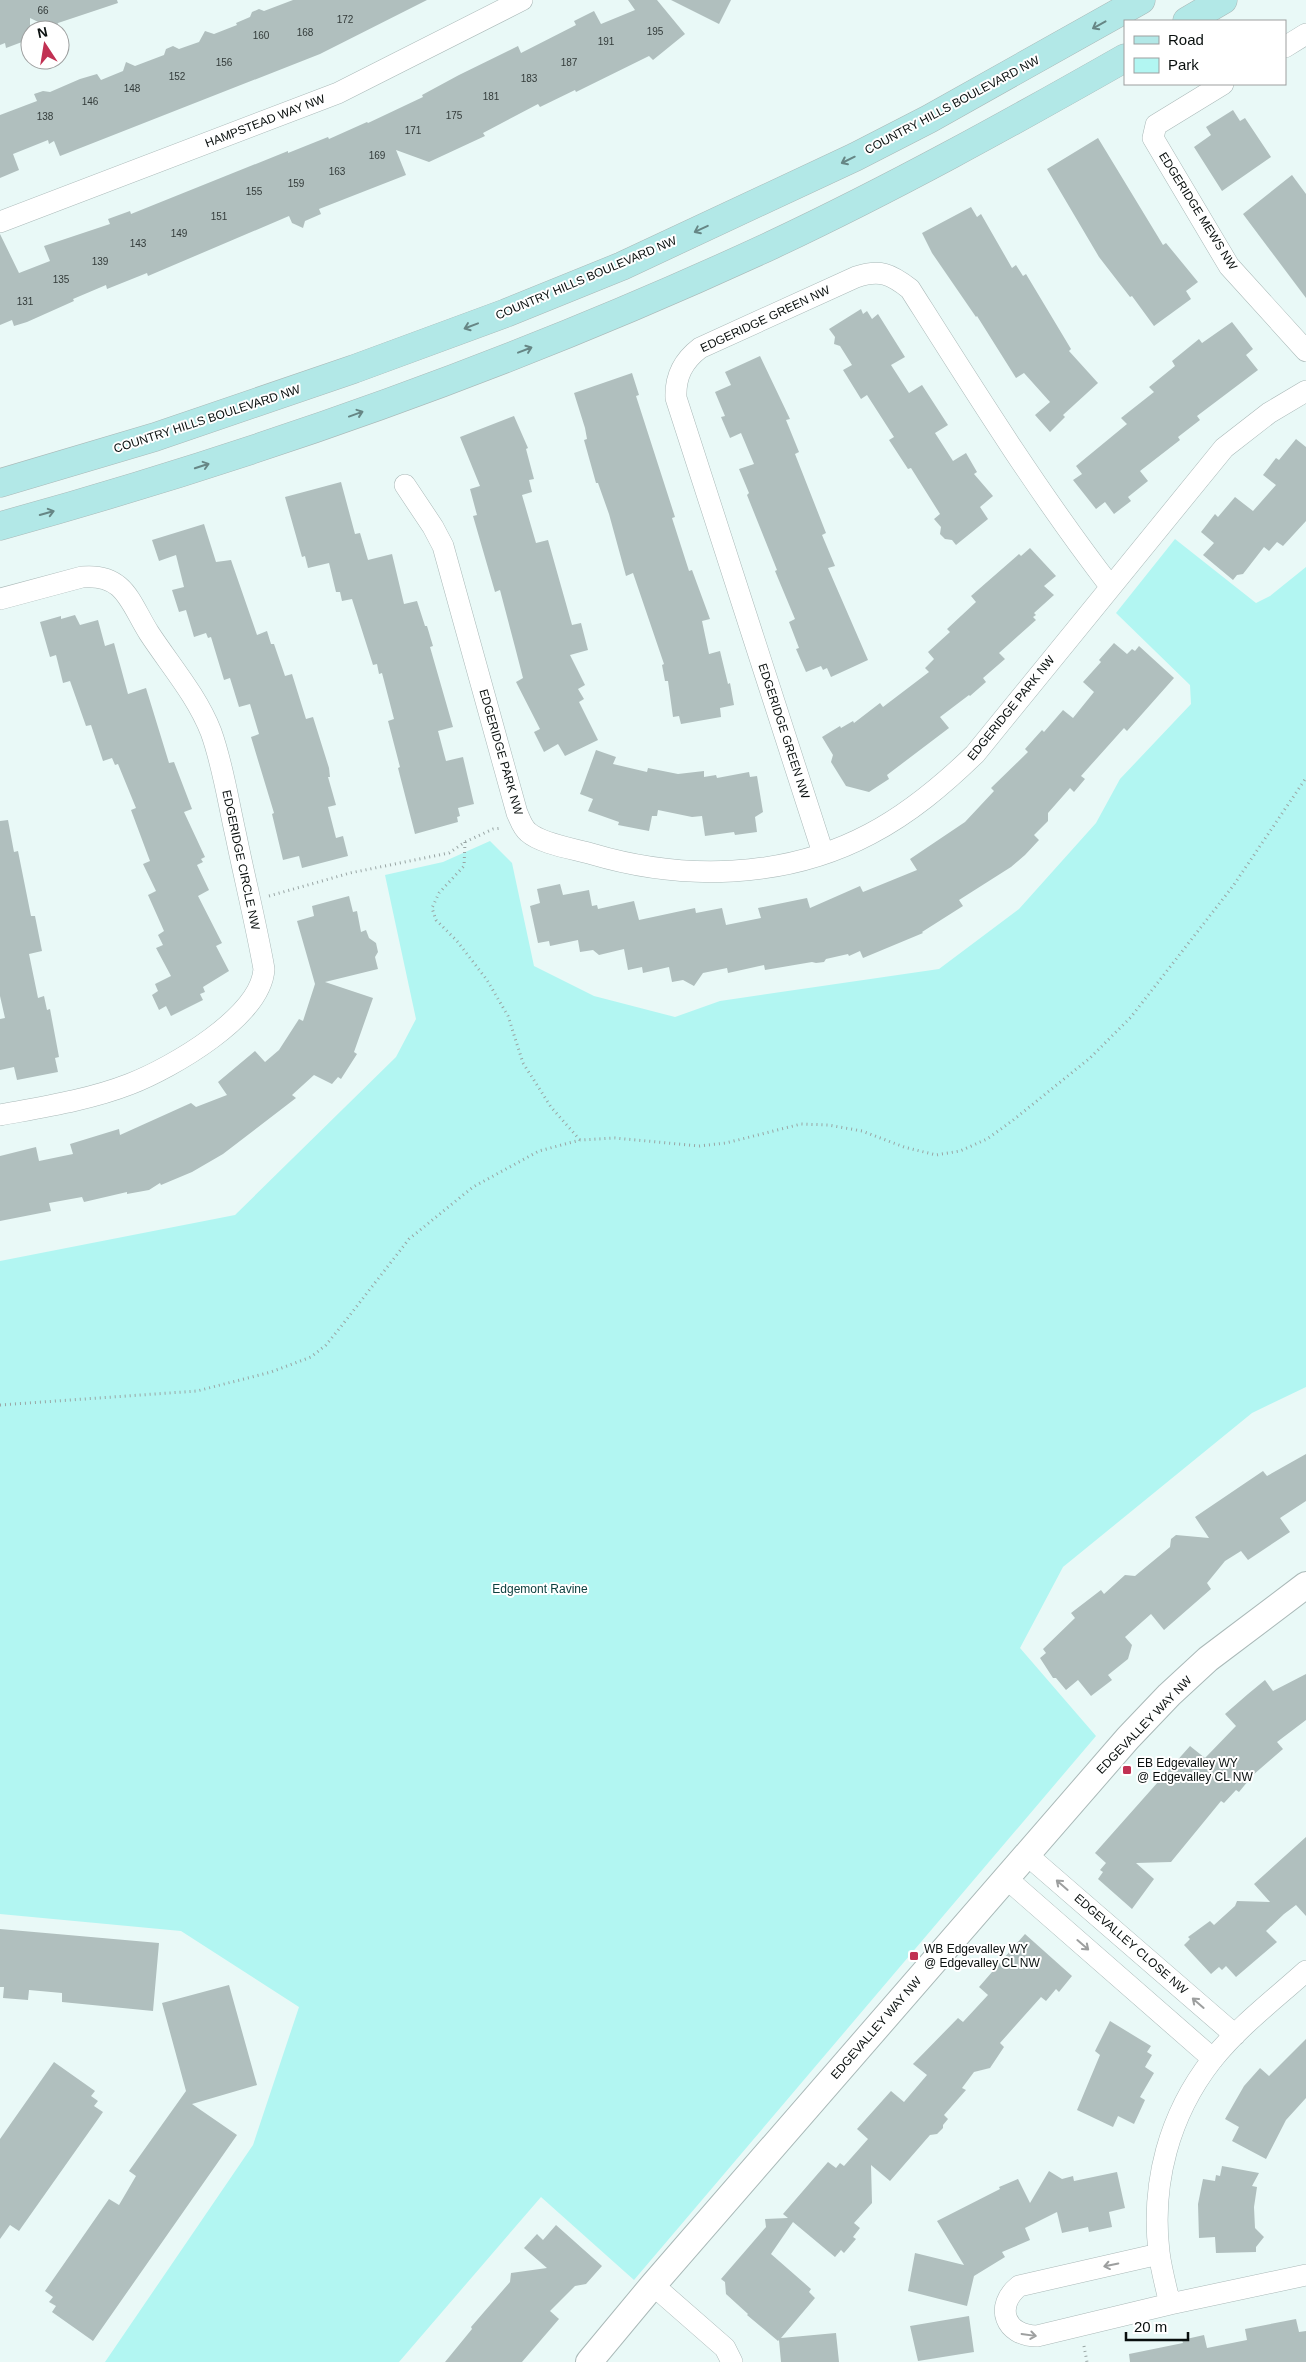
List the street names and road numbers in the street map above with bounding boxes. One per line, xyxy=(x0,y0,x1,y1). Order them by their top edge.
street label: COUNTRY HILLS BOULEVARD NW xyxy=(862,53,1042,157)
street label: HAMPSTEAD WAY NW xyxy=(203,91,327,150)
street label: EDGERIDGE MEWS NW xyxy=(1156,150,1240,273)
street label: COUNTRY HILLS BOULEVARD NW xyxy=(493,233,679,323)
street label: EDGERIDGE GREEN NW xyxy=(698,283,833,355)
street label: COUNTRY HILLS BOULEVARD NW xyxy=(112,382,303,456)
street label: EDGERIDGE PARK NW xyxy=(965,652,1058,763)
street label: EDGERIDGE GREEN NW xyxy=(756,662,813,801)
street label: EDGERIDGE PARK NW xyxy=(476,687,526,817)
street label: EDGERIDGE CIRCLE NW xyxy=(219,789,263,932)
street label: EDGEVALLEY WAY NW xyxy=(1094,1673,1195,1777)
street label: EDGEVALLEY CLOSE NW xyxy=(1071,1891,1191,1997)
street label: EDGEVALLEY WAY NW xyxy=(828,1974,925,2082)

